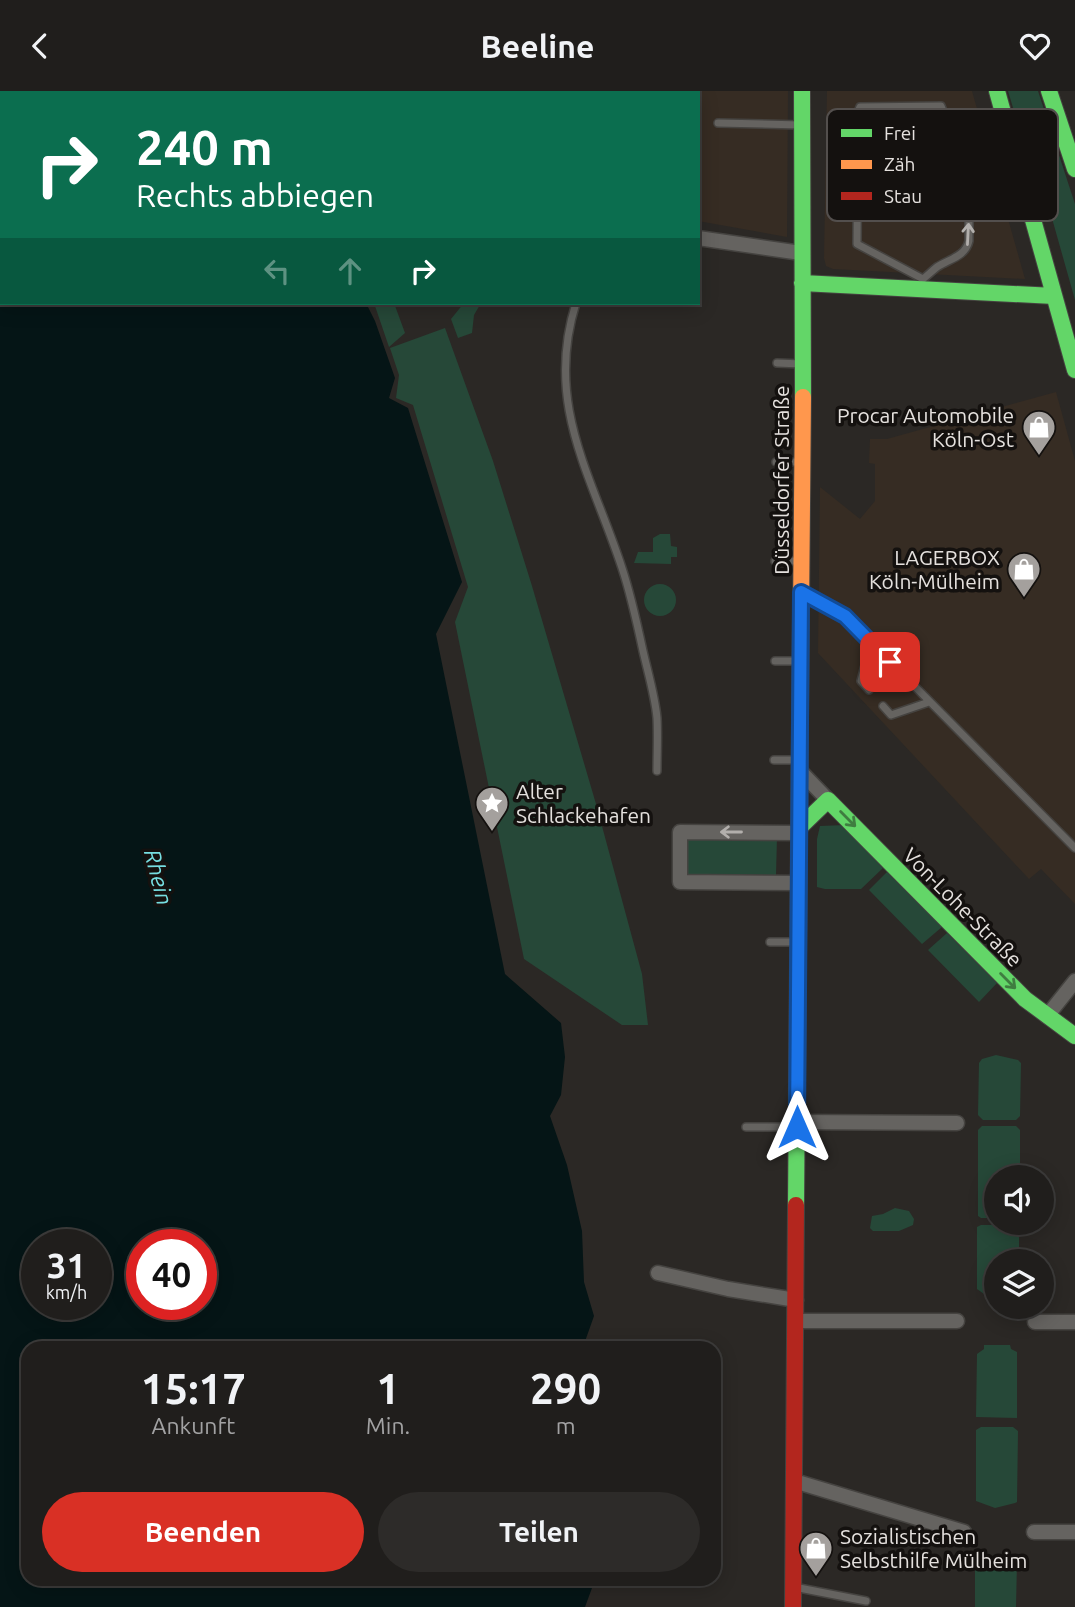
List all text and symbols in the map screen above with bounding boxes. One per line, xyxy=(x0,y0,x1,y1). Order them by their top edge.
icon: back xyxy=(21,27,59,65)
icon: heart xyxy=(1016,27,1054,65)
text: Beeline xyxy=(481,28,594,64)
legend xyxy=(827,109,1058,221)
icon: right xyxy=(21,119,112,210)
text: 240 m xyxy=(136,119,273,174)
text: Frei xyxy=(884,122,916,144)
text: Zäh xyxy=(884,153,915,175)
text: Rechts abbiegen xyxy=(136,177,374,213)
text: Stau xyxy=(884,185,922,207)
one-way arrow xyxy=(962,223,975,246)
icon: left xyxy=(258,252,296,290)
icon: ahead xyxy=(331,252,369,290)
icon: right xyxy=(404,252,442,290)
street label: Düsseldorfer Straße xyxy=(769,385,793,575)
place label: Procar Automobile Köln-Ost xyxy=(837,403,1014,451)
shop icon: Procar Automobile Köln-Ost xyxy=(1020,408,1058,457)
place label: LAGERBOX Köln-Mülheim xyxy=(869,545,1000,593)
shop icon: LAGERBOX Köln-Mülheim xyxy=(1005,550,1043,599)
pin xyxy=(860,632,920,692)
icon: arrive xyxy=(871,643,909,681)
place label: Alter Schlackehafen xyxy=(516,779,651,827)
place icon: Alter Schlackehafen xyxy=(473,784,511,833)
one-way arrow xyxy=(839,811,856,828)
one-way arrow xyxy=(720,826,743,839)
street label: Von-Lohe-Straße xyxy=(899,843,1027,971)
water label: Rhein xyxy=(140,846,178,908)
one-way arrow xyxy=(999,973,1016,990)
position arrow xyxy=(760,1090,834,1164)
map controls xyxy=(984,1165,1054,1319)
button: sound xyxy=(984,1165,1054,1235)
speed limit sign: 40 xyxy=(126,1229,217,1320)
text: 31 xyxy=(47,1245,86,1285)
button: layers xyxy=(984,1249,1054,1319)
text: km/h xyxy=(46,1282,87,1302)
text: 15:17 xyxy=(141,1365,246,1412)
text: 1 xyxy=(376,1365,400,1412)
text: 290 xyxy=(530,1365,601,1412)
text: Ankunft xyxy=(152,1413,235,1438)
text: Min. xyxy=(366,1413,410,1438)
text: m xyxy=(556,1413,576,1438)
button: Beenden xyxy=(42,1492,364,1572)
button: Teilen xyxy=(378,1492,700,1572)
place label: Sozialistischen Selbsthilfe Mülheim xyxy=(840,1524,1027,1572)
shop icon: Sozialistischen Selbsthilfe Mülheim xyxy=(797,1529,835,1578)

